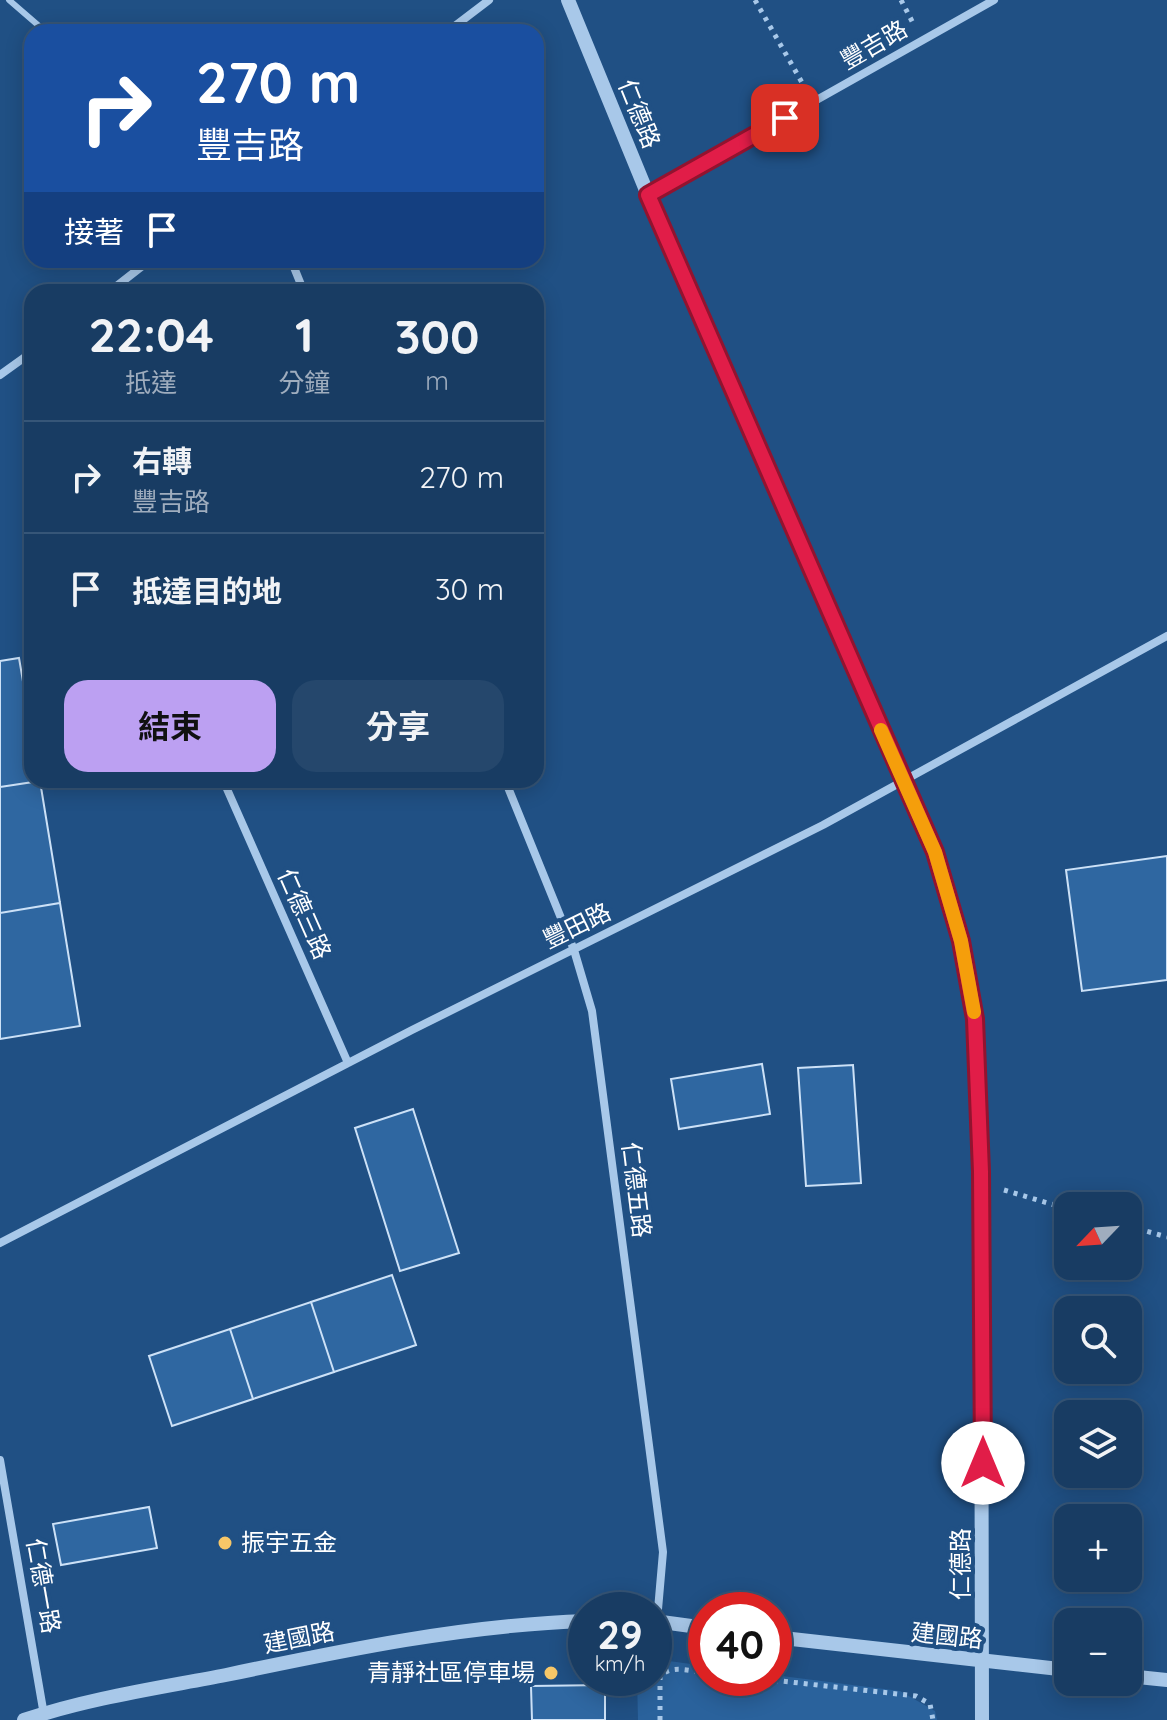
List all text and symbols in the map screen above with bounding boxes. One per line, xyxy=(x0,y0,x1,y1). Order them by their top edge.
street label: 豐吉路 xyxy=(835,13,912,75)
text: 270 m xyxy=(196,47,360,117)
icon: right xyxy=(64,56,168,160)
street label: 仁德路 xyxy=(613,75,667,153)
pin xyxy=(751,84,819,152)
icon: arrive xyxy=(763,96,807,140)
text: 豐吉路 xyxy=(196,122,304,167)
icon: arrive xyxy=(140,208,184,252)
text: 接著 xyxy=(64,213,124,251)
text: 22:04 xyxy=(88,304,214,364)
text: 1 xyxy=(295,304,314,364)
text: 300 xyxy=(395,306,480,366)
text: m xyxy=(425,364,449,397)
text: 抵達 xyxy=(125,366,177,399)
text: 分鐘 xyxy=(278,366,330,399)
text: 右轉 xyxy=(132,442,192,480)
icon: right xyxy=(64,455,108,499)
text: 270 m xyxy=(419,458,504,496)
text: 豐吉路 xyxy=(132,485,210,518)
icon: arrive xyxy=(64,567,108,611)
text: 30 m xyxy=(435,570,504,608)
text: 抵達目的地 xyxy=(132,572,282,610)
button: 結束 xyxy=(64,680,276,772)
button: 分享 xyxy=(292,680,504,772)
street label: 仁德三路 xyxy=(272,864,338,964)
street label: 豐田路 xyxy=(538,896,615,954)
street label: 仁德五路 xyxy=(616,1140,658,1239)
north arrow xyxy=(1054,1192,1142,1280)
map controls xyxy=(1054,1192,1142,1696)
button: search xyxy=(1054,1296,1142,1384)
button: layers xyxy=(1054,1400,1142,1488)
position arrow xyxy=(941,1421,1025,1505)
button: + xyxy=(1054,1504,1142,1592)
place label: 振宇五金 xyxy=(241,1527,337,1557)
street label: 仁德路 xyxy=(945,1528,975,1600)
marker: 振宇五金 xyxy=(216,1534,234,1552)
street label: 仁德一路 xyxy=(21,1536,67,1636)
speed limit sign: 40 xyxy=(688,1592,792,1696)
button: − xyxy=(1054,1608,1142,1696)
text: 29 xyxy=(597,1609,643,1659)
street label: 建國路 xyxy=(261,1615,337,1659)
street label: 建國路 xyxy=(910,1616,984,1654)
text: km/h xyxy=(595,1651,645,1676)
place label: 青靜社區停車場 xyxy=(367,1657,535,1687)
marker: 青靜社區停車場 xyxy=(542,1664,560,1682)

